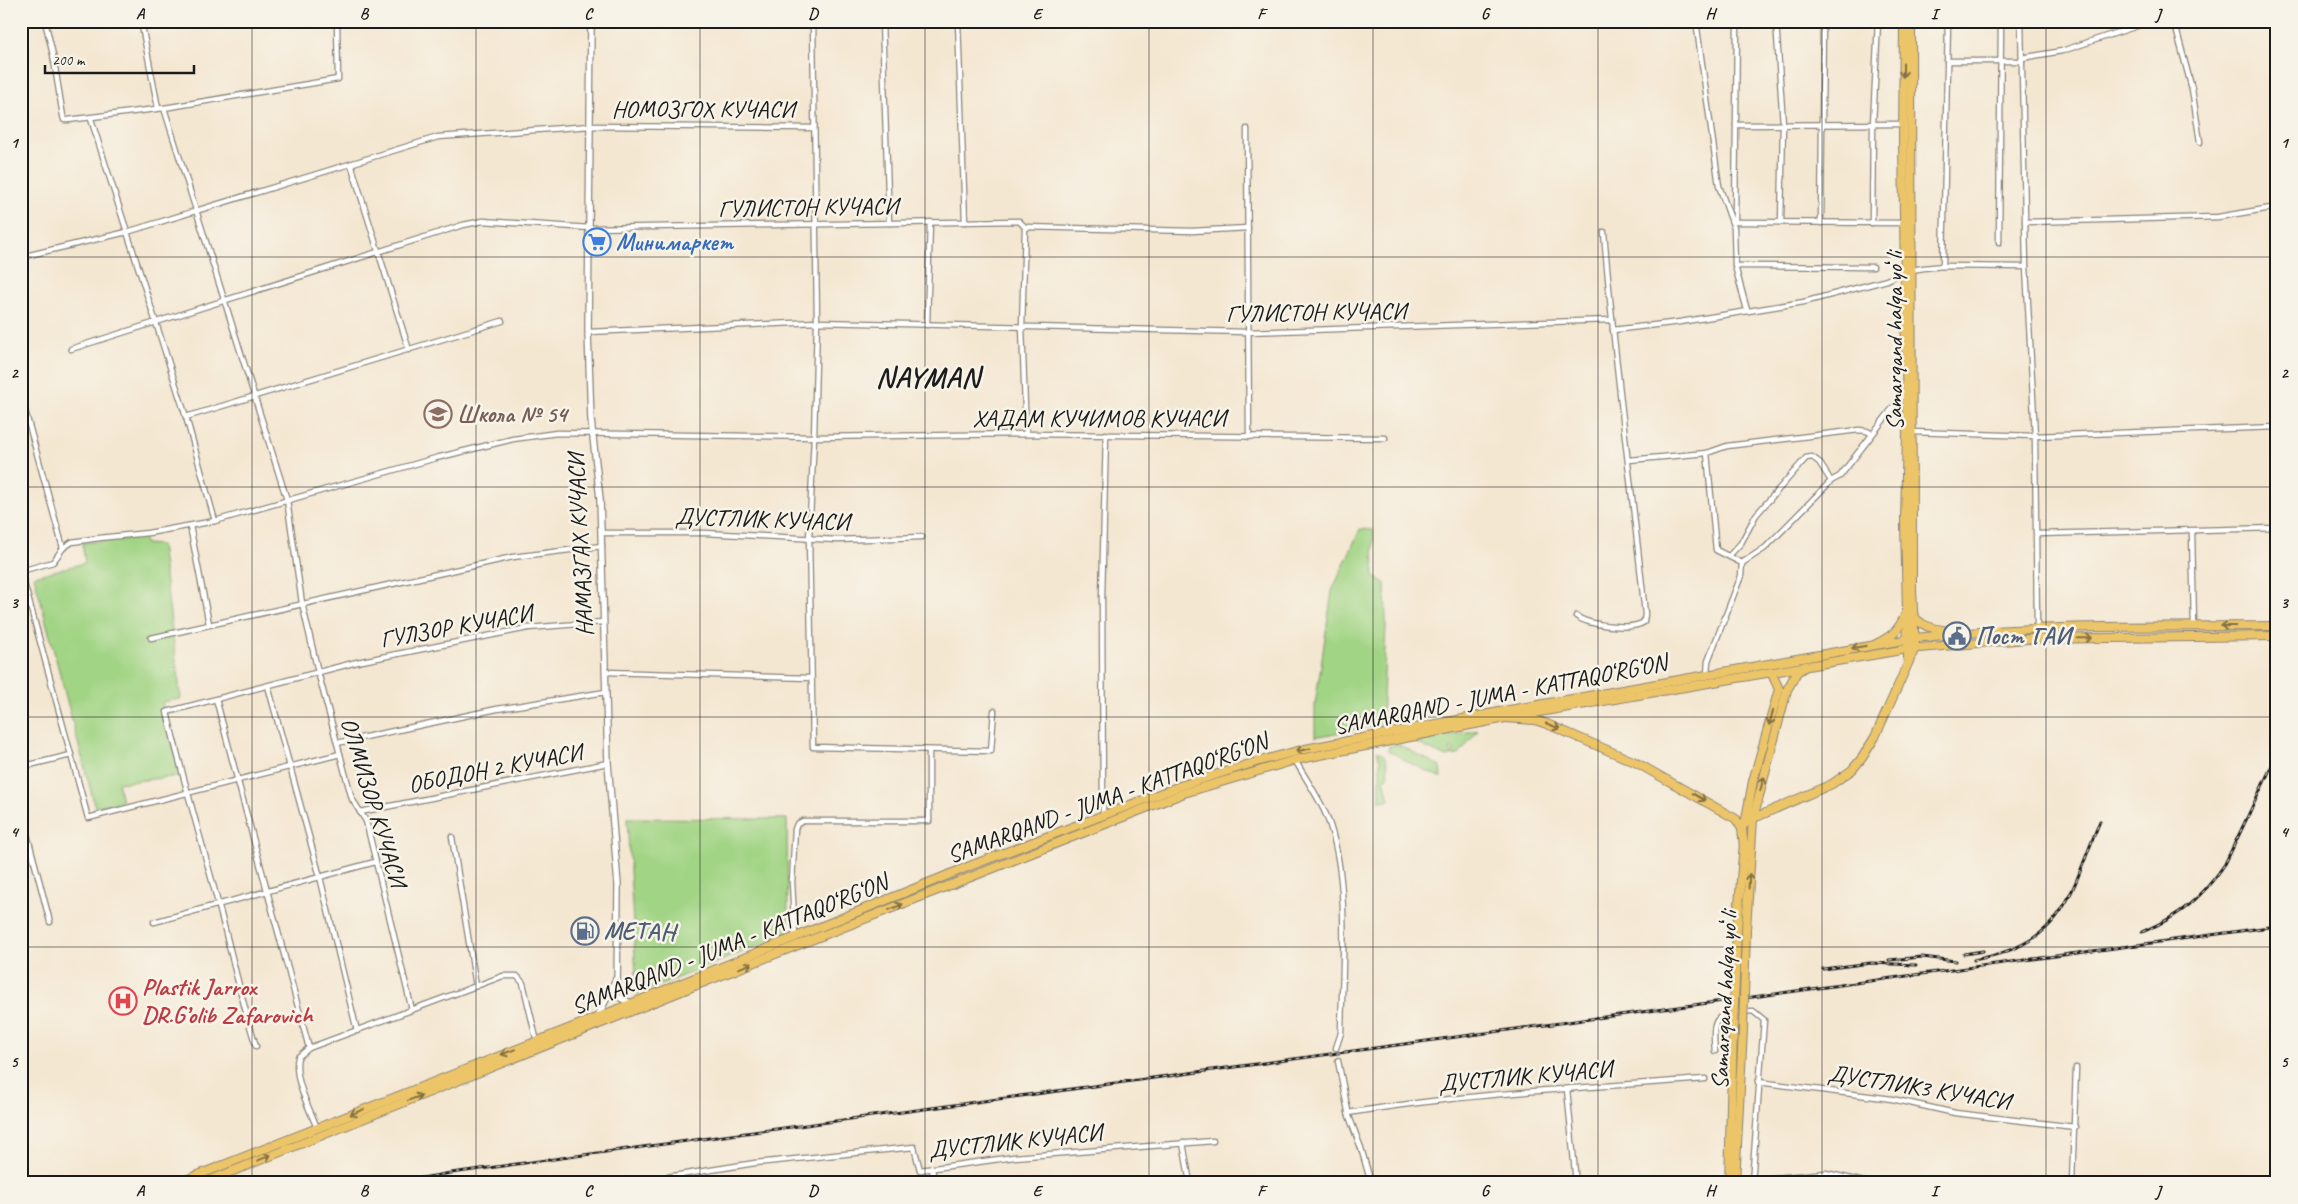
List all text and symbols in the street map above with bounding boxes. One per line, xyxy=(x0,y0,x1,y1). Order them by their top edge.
text: A xyxy=(136,4,146,24)
text: B xyxy=(360,4,370,24)
text: C xyxy=(584,4,594,24)
text: D xyxy=(808,4,819,24)
text: E xyxy=(1033,4,1044,24)
text: F xyxy=(1257,4,1268,24)
text: G xyxy=(1481,4,1491,24)
text: H xyxy=(1705,4,1717,24)
text: I xyxy=(1931,4,1941,24)
text: J xyxy=(2154,4,2163,24)
scale bar xyxy=(45,42,194,74)
text: 200 m xyxy=(52,51,86,70)
one-way arrow xyxy=(1899,62,1908,78)
street label: НОМОЗГОХ КУЧАСИ xyxy=(612,94,798,124)
text: 1 xyxy=(10,133,19,153)
text: 1 xyxy=(2280,133,2289,153)
street label: ГУЛИСТОН КУЧАСИ xyxy=(718,190,902,224)
supermarket icon: Минимаркет xyxy=(582,227,612,257)
place label: Минимаркет xyxy=(616,227,734,257)
street label: Samarqand halqa yoʻli xyxy=(1879,249,1909,431)
street label: ГУЛИСТОН КУЧАСИ xyxy=(1226,295,1410,329)
district label: NAYMAN xyxy=(876,359,984,396)
text: 2 xyxy=(10,363,19,383)
text: 2 xyxy=(2280,363,2289,383)
school or university icon: Школа № 54 xyxy=(423,399,453,429)
place label: Школа № 54 xyxy=(457,399,570,429)
street label: ХАДАМ КУЧИМОВ КУЧАСИ xyxy=(973,403,1230,433)
street label: НАМАЗГАХ КУЧАСИ xyxy=(560,449,600,637)
street label: ДУСТЛИК КУЧАСИ xyxy=(674,501,854,537)
text: 3 xyxy=(10,593,19,613)
text: 3 xyxy=(2280,593,2289,613)
street label: ГУЛЗОР КУЧАСИ xyxy=(378,597,538,654)
public building icon: Пост ГАИ xyxy=(1942,621,1972,651)
place label: Пост ГАИ xyxy=(1976,621,2074,651)
one-way arrow xyxy=(2220,621,2236,631)
one-way arrow xyxy=(2077,633,2093,643)
one-way arrow xyxy=(1851,643,1867,653)
street label: SAMARQAND - JUMA - KATTAQO‘RG‘ON xyxy=(1331,646,1672,741)
one-way arrow xyxy=(1765,709,1775,725)
street label: ОЛМИЗОР КУЧАСИ xyxy=(334,714,415,894)
one-way arrow xyxy=(1545,722,1560,732)
street label: SAMARQAND - JUMA - KATTAQO‘RG‘ON xyxy=(943,725,1274,870)
street label: ОБОДОН 2 КУЧАСИ xyxy=(406,736,588,800)
one-way arrow xyxy=(1296,746,1312,755)
one-way arrow xyxy=(1758,777,1767,793)
one-way arrow xyxy=(1691,793,1705,803)
text: 4 xyxy=(10,822,19,842)
text: 4 xyxy=(2280,822,2289,842)
street label: SAMARQAND - JUMA - KATTAQO‘RG‘ON xyxy=(567,865,895,1021)
one-way arrow xyxy=(1744,873,1753,889)
one-way arrow xyxy=(888,901,903,911)
street label: Samarqand halqa yoʻli xyxy=(1704,907,1744,1090)
fuel station icon: МЕТАН xyxy=(570,916,600,946)
place label: МЕТАН xyxy=(604,916,679,946)
one-way arrow xyxy=(737,961,752,970)
place label: Plastik Jarrox DR.G’olib Zafarovich xyxy=(142,972,314,1030)
hospital icon: Plastik Jarrox DR.G’olib Zafarovich xyxy=(108,986,138,1016)
one-way arrow xyxy=(501,1048,517,1057)
text: 5 xyxy=(11,1052,20,1072)
text: 5 xyxy=(2281,1052,2290,1072)
street label: ДУСТЛИК КУЧАСИ xyxy=(1437,1053,1617,1099)
street label: ДУСТЛИК3 КУЧАСИ xyxy=(1826,1058,2016,1117)
one-way arrow xyxy=(407,1093,422,1102)
one-way arrow xyxy=(350,1108,365,1117)
street label: ДУСТЛИК КУЧАСИ xyxy=(927,1117,1107,1165)
one-way arrow xyxy=(256,1153,271,1163)
text: A xyxy=(136,1181,146,1201)
text: B xyxy=(360,1181,370,1201)
text: C xyxy=(584,1181,594,1201)
text: D xyxy=(808,1181,819,1201)
text: E xyxy=(1033,1181,1044,1201)
text: F xyxy=(1257,1181,1268,1201)
text: G xyxy=(1481,1181,1491,1201)
text: H xyxy=(1705,1181,1717,1201)
text: I xyxy=(1931,1181,1941,1201)
text: J xyxy=(2154,1181,2163,1201)

